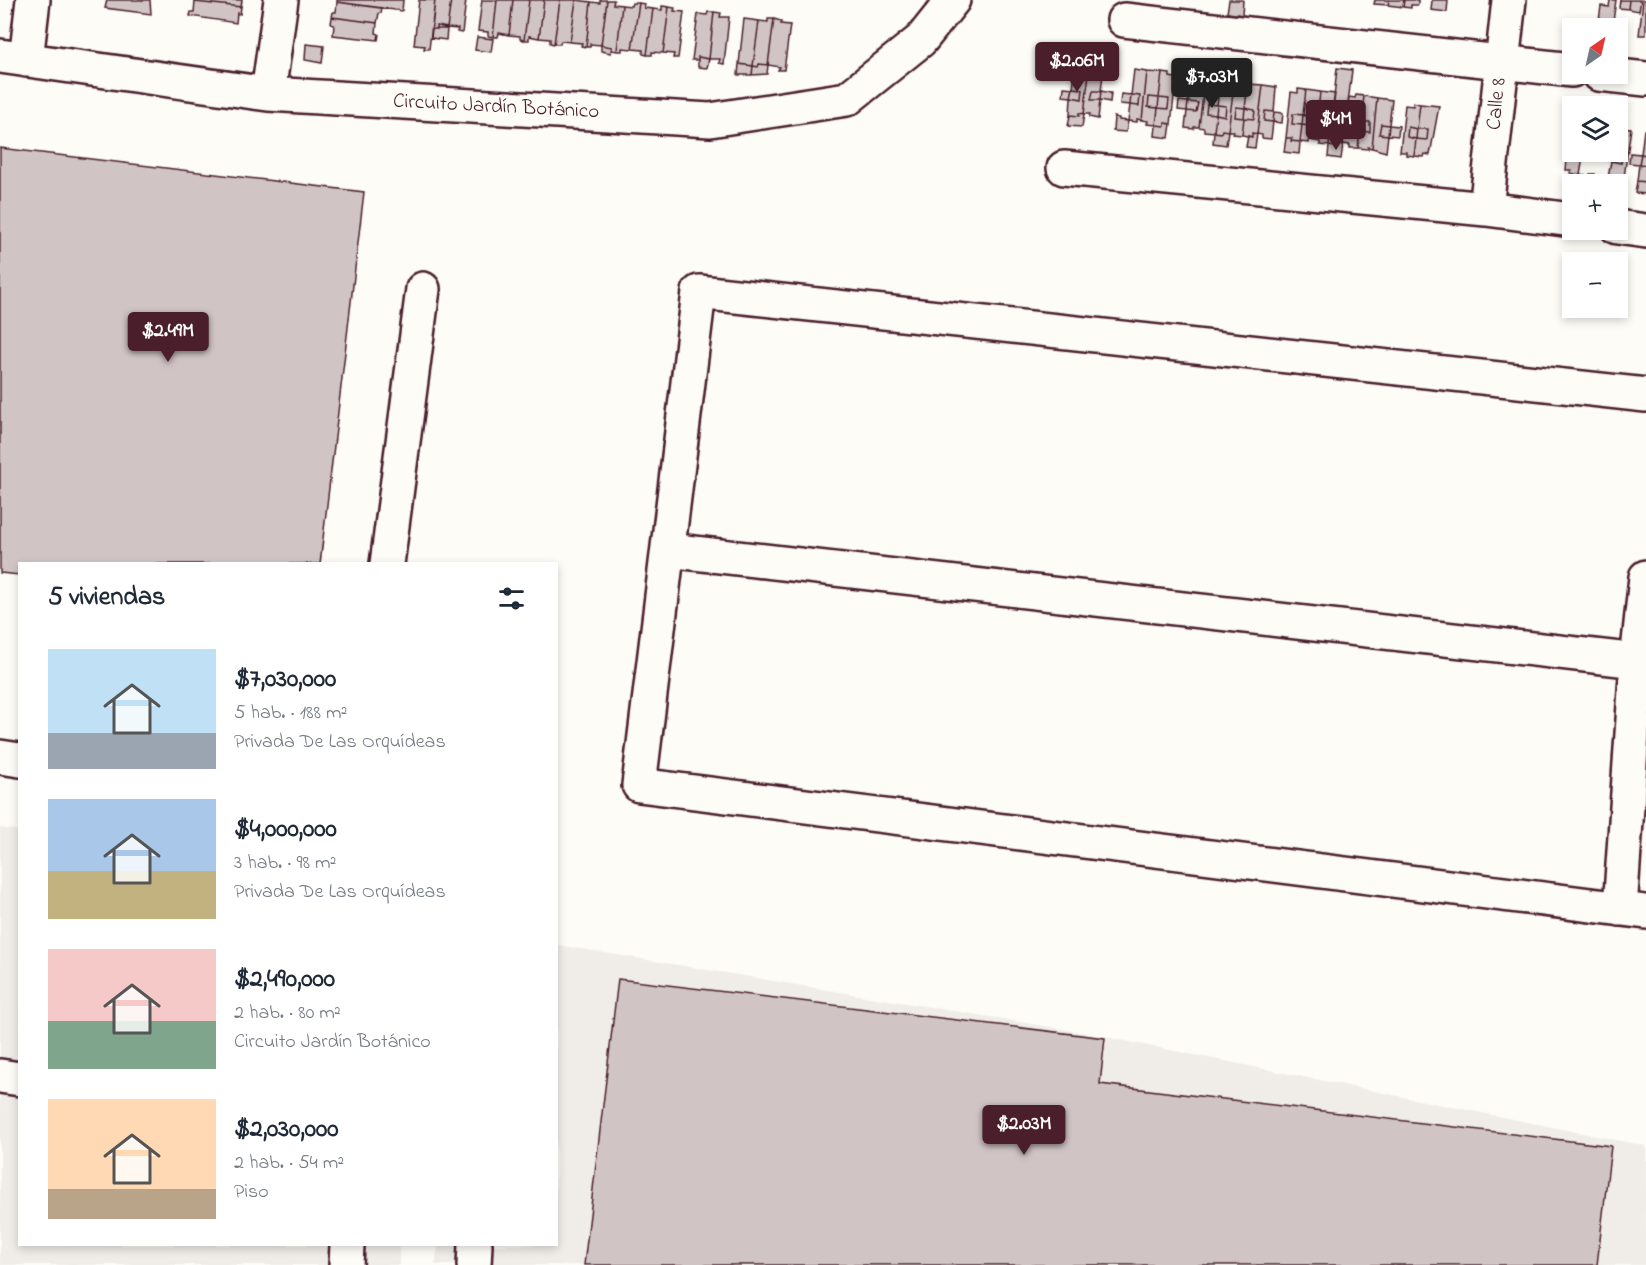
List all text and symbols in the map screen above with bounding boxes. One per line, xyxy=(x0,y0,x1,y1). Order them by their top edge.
north arrow xyxy=(1562,18,1628,84)
map controls xyxy=(1562,18,1628,318)
pin: $2.06M xyxy=(1028,42,1126,93)
text: $2.06M xyxy=(1049,47,1105,76)
pin: $7.03M xyxy=(1163,58,1261,109)
text: $7.03M xyxy=(1185,63,1239,92)
street label: Calle 8 xyxy=(1479,76,1515,132)
street label: Circuito Jardín Botánico xyxy=(392,87,600,127)
button: layers xyxy=(1562,96,1628,162)
pin: $4M xyxy=(1307,100,1365,151)
text: $4M xyxy=(1320,105,1352,134)
button: + xyxy=(1562,174,1628,240)
button: − xyxy=(1562,252,1628,318)
pin: $2.49M xyxy=(119,312,217,363)
text: $2.49M xyxy=(142,317,194,346)
text: 5 viviendas xyxy=(48,579,165,617)
icon: filters xyxy=(495,582,528,615)
text: $7,030,000 xyxy=(234,661,336,699)
icon: home xyxy=(96,673,168,745)
text: 5 hab. · 188 m² xyxy=(234,699,347,728)
text: Privada De Las Orquídeas xyxy=(234,728,446,757)
text: $4,000,000 xyxy=(234,811,337,849)
icon: home xyxy=(96,823,168,895)
text: 3 hab. · 98 m² xyxy=(234,849,336,878)
text: Privada De Las Orquídeas xyxy=(234,878,446,907)
text: $2,490,000 xyxy=(234,961,335,999)
icon: home xyxy=(96,973,168,1045)
text: 2 hab. · 80 m² xyxy=(234,999,341,1028)
text: Circuito Jardín Botánico xyxy=(234,1028,431,1057)
pin: $2.03M xyxy=(975,1105,1073,1156)
text: $2.03M xyxy=(996,1110,1052,1139)
text: $2,030,000 xyxy=(234,1111,339,1149)
icon: home xyxy=(96,1123,168,1195)
text: 2 hab. · 54 m² xyxy=(234,1149,344,1178)
text: Piso xyxy=(234,1178,269,1207)

